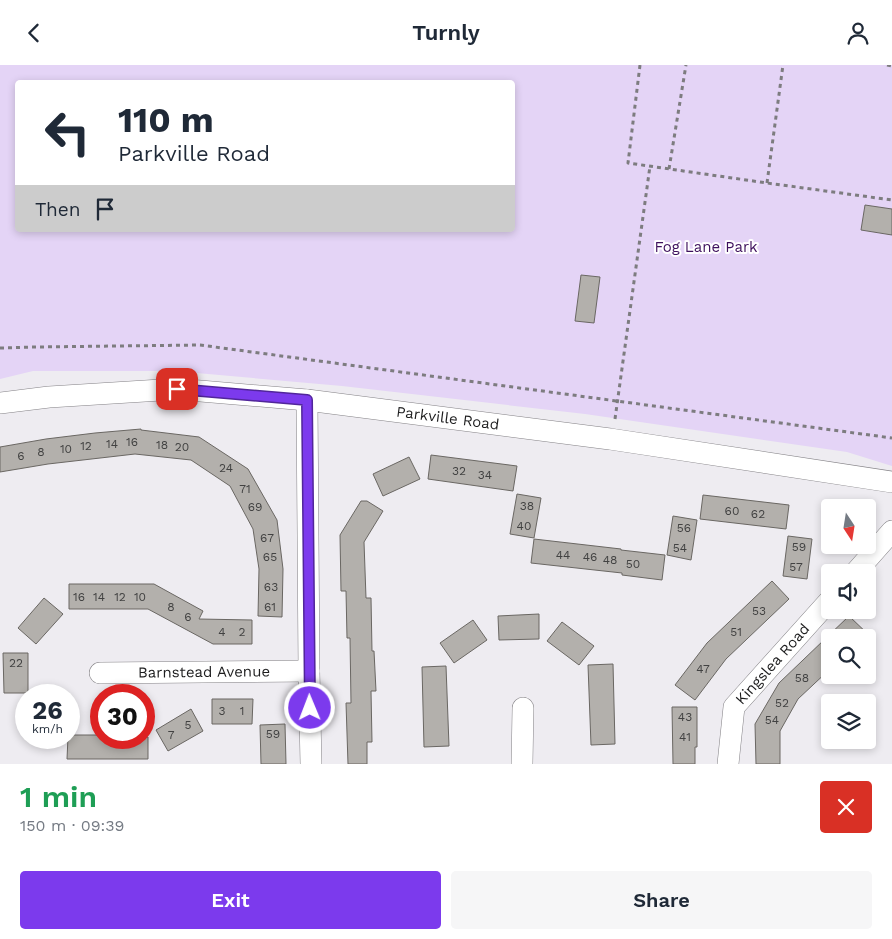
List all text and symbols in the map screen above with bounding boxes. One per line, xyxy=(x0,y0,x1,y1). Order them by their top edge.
icon: back xyxy=(20,19,48,47)
icon: person xyxy=(844,19,872,47)
text: Turnly xyxy=(412,20,480,45)
text: 110 m xyxy=(118,99,214,141)
icon: left xyxy=(35,100,100,165)
text: Parkville Road xyxy=(118,141,270,166)
icon: arrive xyxy=(91,195,119,223)
text: Then xyxy=(35,198,81,221)
park label: Fog Lane Park xyxy=(654,238,758,256)
pin xyxy=(156,368,198,410)
icon: arrive xyxy=(163,375,191,403)
street label: Parkville Road xyxy=(395,403,500,434)
house number: 16 xyxy=(126,435,138,449)
house number: 14 xyxy=(106,437,118,451)
house number: 18 xyxy=(156,438,168,452)
house number: 12 xyxy=(80,439,92,453)
house number: 20 xyxy=(175,440,189,454)
house number: 10 xyxy=(60,442,72,456)
house number: 8 xyxy=(37,445,45,459)
house number: 6 xyxy=(17,449,25,463)
house number: 24 xyxy=(219,461,233,475)
house number: 32 xyxy=(452,464,466,478)
house number: 34 xyxy=(478,468,492,482)
house number: 71 xyxy=(239,482,251,496)
house number: 38 xyxy=(520,499,534,513)
north arrow xyxy=(821,499,876,554)
map controls xyxy=(821,499,876,749)
house number: 69 xyxy=(248,500,262,514)
house number: 60 xyxy=(725,504,739,518)
house number: 62 xyxy=(751,507,765,521)
house number: 40 xyxy=(517,519,531,533)
house number: 56 xyxy=(677,521,691,535)
house number: 67 xyxy=(260,531,274,545)
house number: 59 xyxy=(792,540,806,554)
house number: 54 xyxy=(673,541,687,555)
house number: 44 xyxy=(556,548,570,562)
house number: 65 xyxy=(263,550,277,564)
house number: 46 xyxy=(583,550,597,564)
house number: 48 xyxy=(603,553,617,567)
house number: 50 xyxy=(626,557,640,571)
house number: 57 xyxy=(789,560,803,574)
button: sound xyxy=(821,564,876,619)
house number: 63 xyxy=(264,580,278,594)
house number: 16 xyxy=(73,590,85,604)
house number: 14 xyxy=(93,590,105,604)
house number: 12 xyxy=(114,590,126,604)
house number: 10 xyxy=(134,590,146,604)
house number: 8 xyxy=(167,600,175,614)
house number: 61 xyxy=(264,600,276,614)
house number: 53 xyxy=(752,604,766,618)
house number: 6 xyxy=(184,610,192,624)
street label: Kingslea Road xyxy=(732,620,813,708)
house number: 4 xyxy=(218,625,226,639)
house number: 2 xyxy=(239,625,246,639)
house number: 51 xyxy=(730,625,742,639)
button: search xyxy=(821,629,876,684)
house number: 22 xyxy=(9,656,23,670)
street label: Barnstead Avenue xyxy=(138,662,270,682)
house number: 47 xyxy=(696,662,710,676)
house number: 58 xyxy=(795,671,809,685)
position arrow xyxy=(283,681,335,733)
speed limit sign: 30 xyxy=(90,684,155,749)
button: layers xyxy=(821,694,876,749)
text: 26 xyxy=(32,696,63,725)
house number: 52 xyxy=(775,696,789,710)
house number: 3 xyxy=(219,704,226,718)
house number: 1 xyxy=(240,704,244,718)
house number: 43 xyxy=(678,710,692,724)
house number: 54 xyxy=(765,713,779,727)
house number: 5 xyxy=(185,718,192,732)
text: km/h xyxy=(32,722,63,736)
house number: 59 xyxy=(266,727,280,741)
house number: 7 xyxy=(168,728,175,742)
house number: 41 xyxy=(679,730,691,744)
text: 1 min xyxy=(20,779,97,814)
button: close xyxy=(820,781,872,833)
text: 150 m · 09:39 xyxy=(20,816,125,835)
button: Exit xyxy=(20,871,441,929)
button: Share xyxy=(451,871,872,929)

